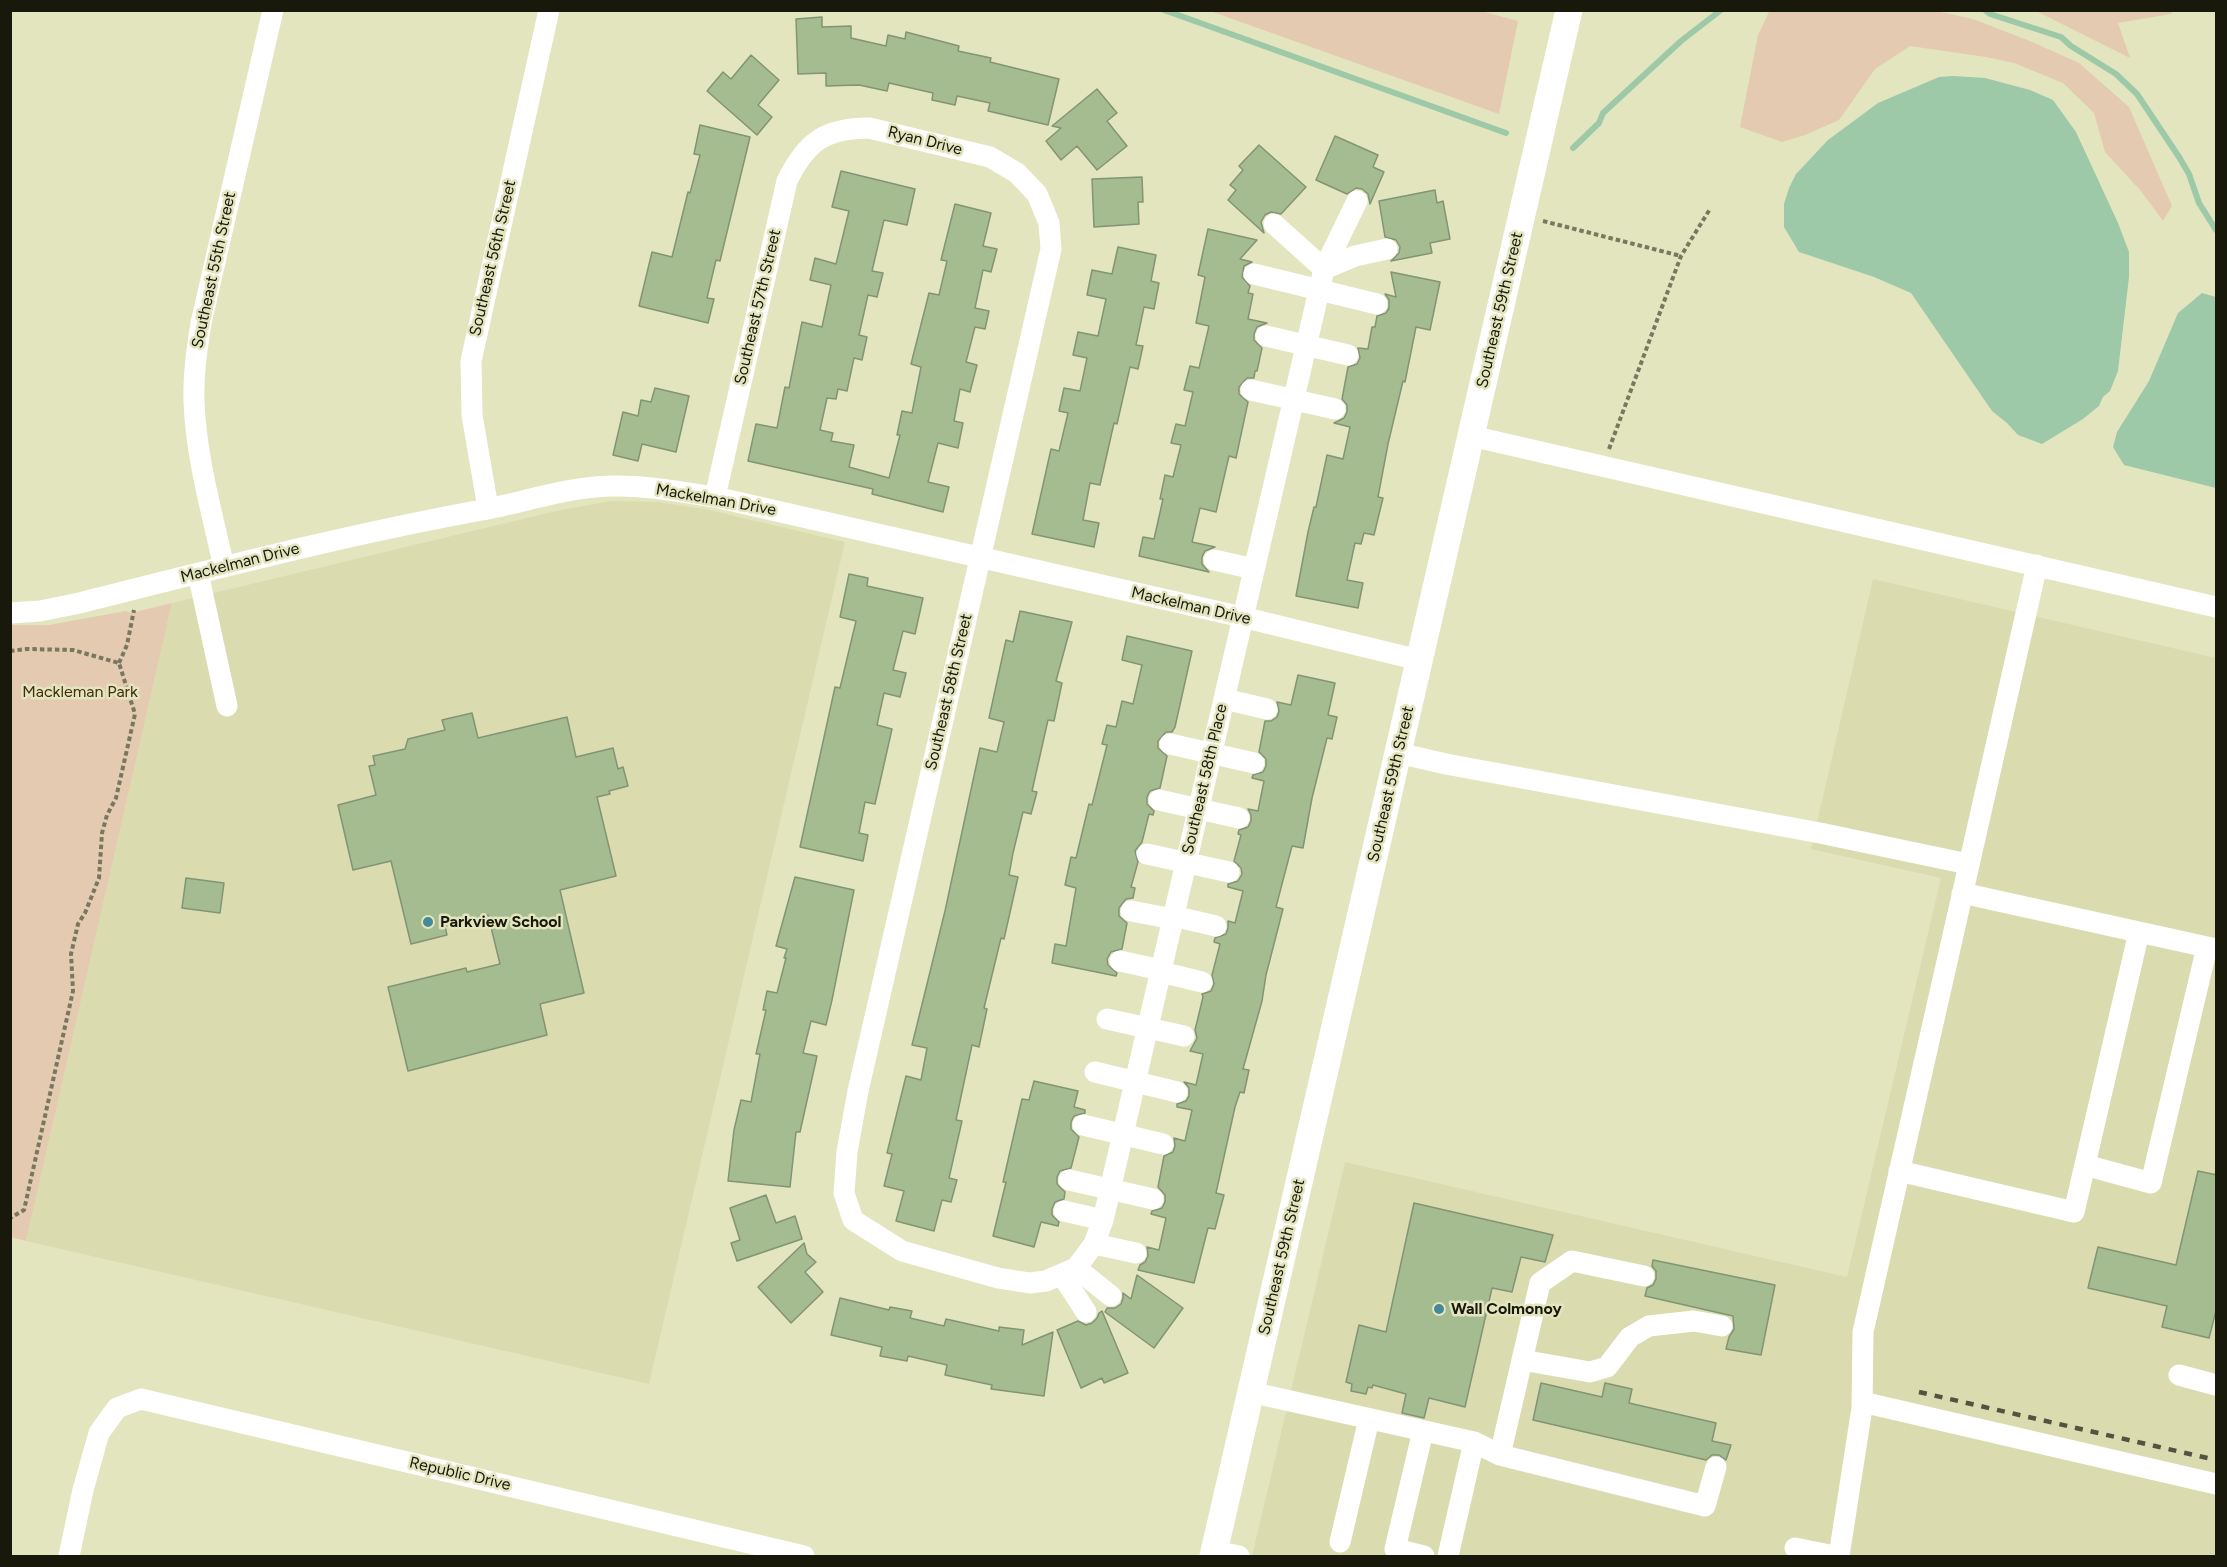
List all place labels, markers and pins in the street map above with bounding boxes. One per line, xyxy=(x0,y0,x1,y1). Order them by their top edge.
place label: Parkview School xyxy=(440,912,562,932)
marker: Parkview School xyxy=(421,915,435,929)
place label: Wall Colmonoy xyxy=(1451,1299,1562,1319)
marker: Wall Colmonoy xyxy=(1432,1302,1446,1316)

